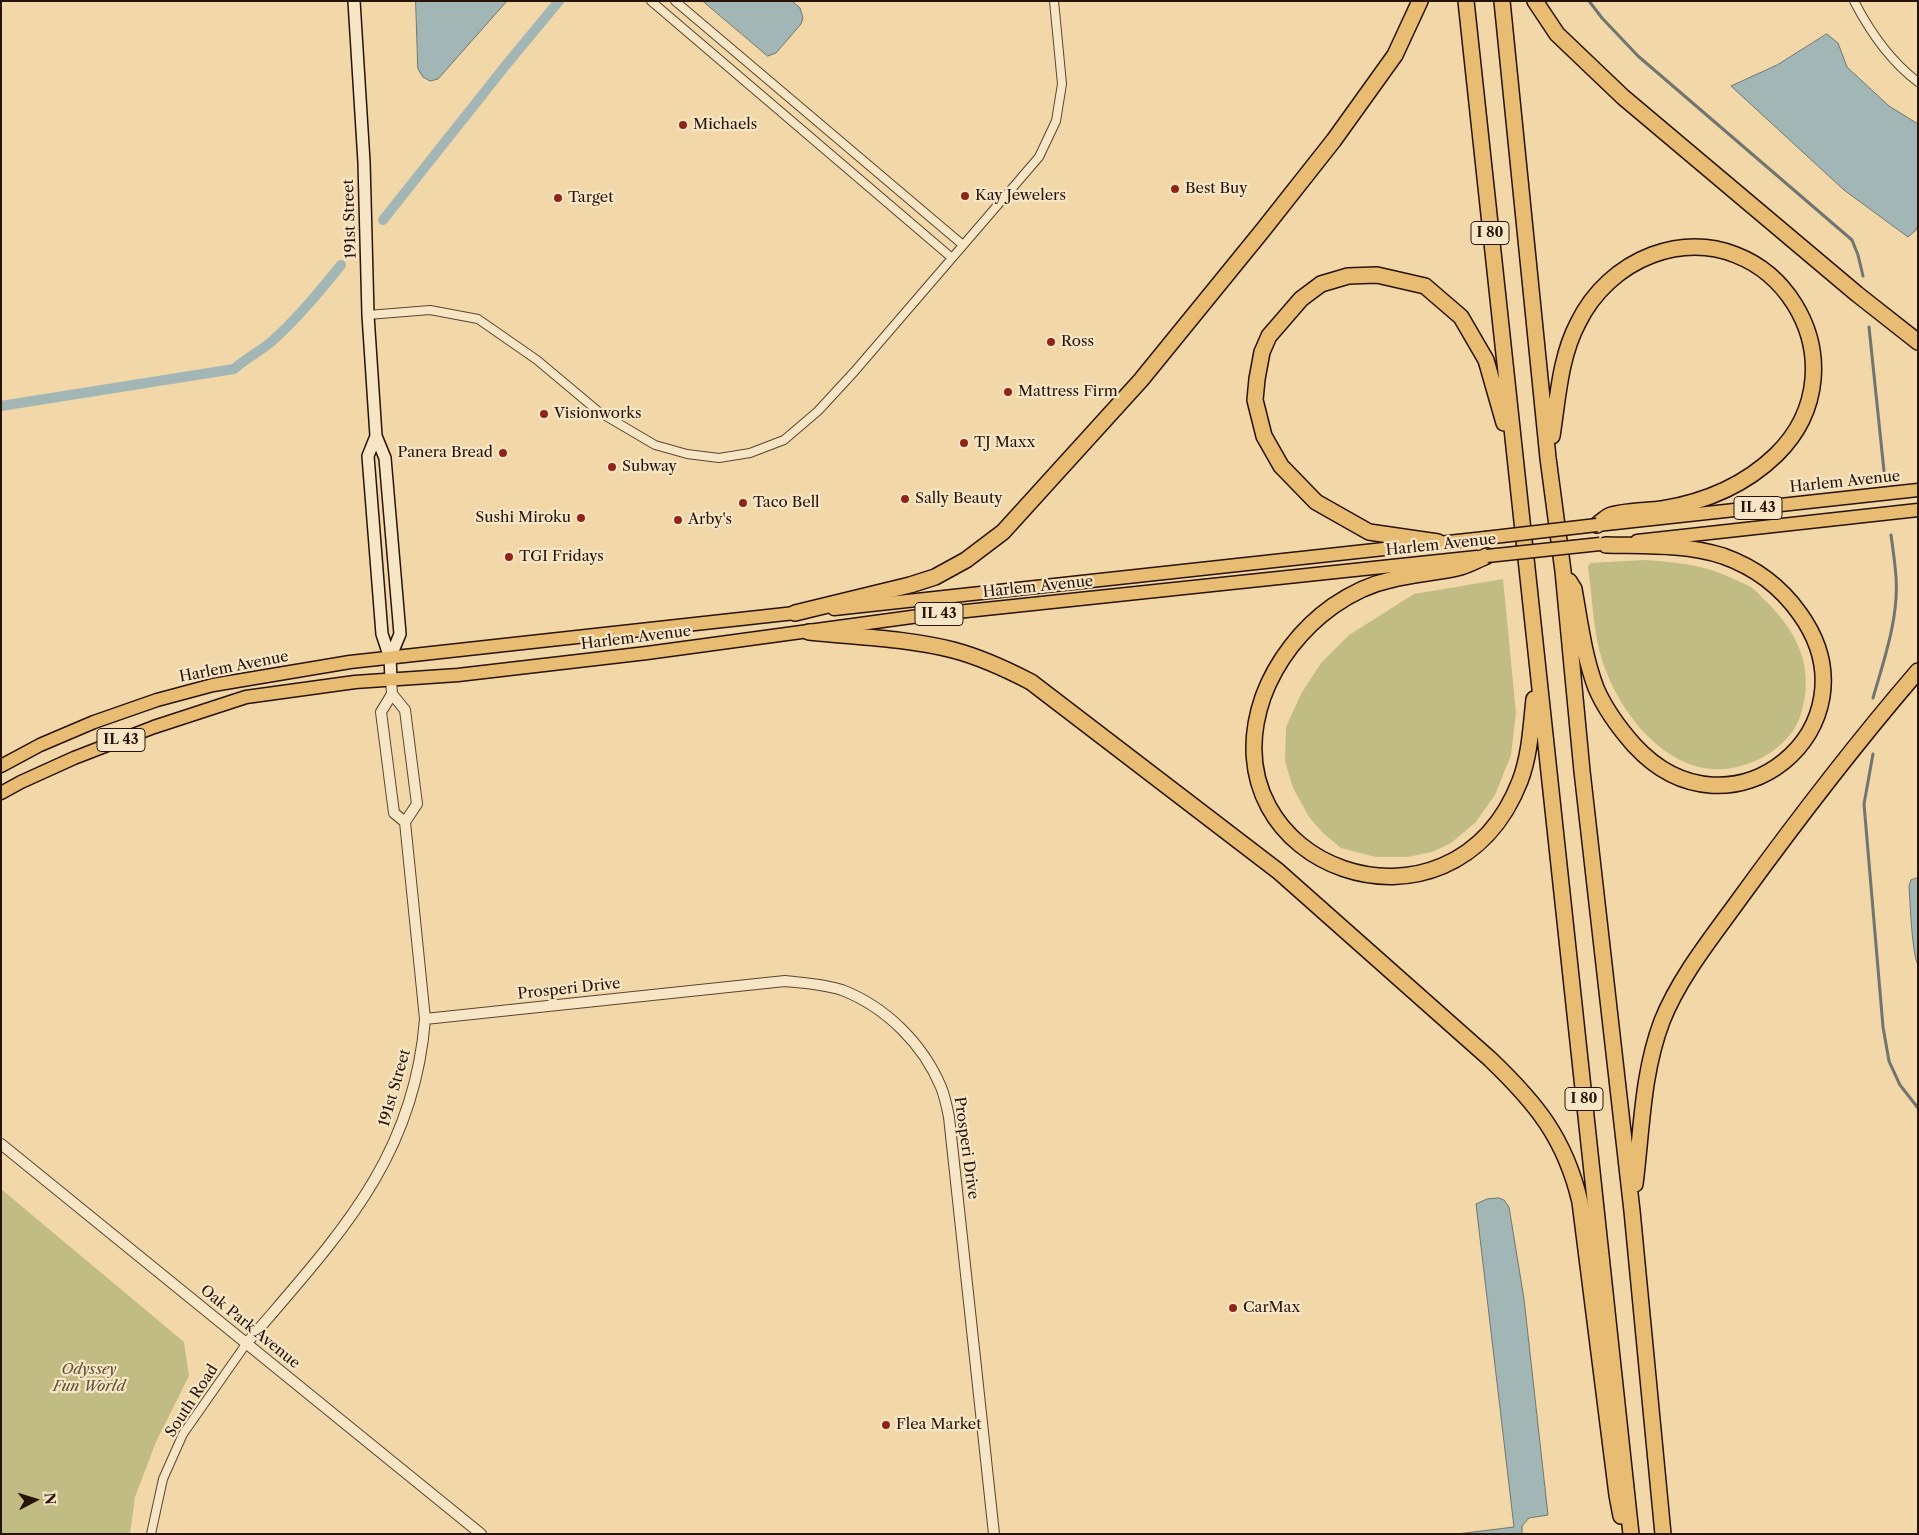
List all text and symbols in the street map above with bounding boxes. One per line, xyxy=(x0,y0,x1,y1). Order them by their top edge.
place label: Michaels xyxy=(693,116,757,134)
marker: Michaels xyxy=(677,119,689,131)
street label: 191st Street xyxy=(340,179,360,259)
place label: Best Buy xyxy=(1185,180,1248,198)
marker: Best Buy xyxy=(1169,183,1181,195)
place label: Kay Jewelers xyxy=(975,187,1066,205)
place label: Target xyxy=(568,189,614,207)
marker: Kay Jewelers xyxy=(959,190,971,202)
marker: Target xyxy=(552,192,564,204)
road number: I 80 xyxy=(1471,222,1509,244)
place label: Ross xyxy=(1061,333,1094,351)
marker: Ross xyxy=(1045,336,1057,348)
place label: Mattress Firm xyxy=(1018,383,1118,401)
marker: Mattress Firm xyxy=(1002,386,1014,398)
place label: Visionworks xyxy=(554,405,641,423)
marker: Visionworks xyxy=(538,408,550,420)
place label: TJ Maxx xyxy=(974,434,1035,452)
marker: TJ Maxx xyxy=(958,437,970,449)
place label: Panera Bread xyxy=(397,444,493,462)
marker: Panera Bread xyxy=(497,447,509,459)
place label: Subway xyxy=(622,458,677,476)
marker: Subway xyxy=(606,461,618,473)
street label: Harlem Avenue xyxy=(1789,467,1901,497)
place label: Sally Beauty xyxy=(915,490,1003,508)
marker: Sally Beauty xyxy=(899,493,911,505)
place label: Taco Bell xyxy=(753,494,820,512)
road number: IL 43 xyxy=(1734,496,1782,520)
marker: Taco Bell xyxy=(737,497,749,509)
place label: Sushi Miroku xyxy=(475,509,571,527)
place label: Arby's xyxy=(688,511,732,529)
marker: Sushi Miroku xyxy=(575,512,587,524)
marker: Arby's xyxy=(672,514,684,526)
street label: Harlem Avenue xyxy=(1385,530,1497,560)
place label: TGI Fridays xyxy=(519,548,604,566)
marker: TGI Fridays xyxy=(503,551,515,563)
street label: Harlem Avenue xyxy=(982,572,1094,602)
road number: IL 43 xyxy=(915,602,963,626)
street label: Harlem Avenue xyxy=(580,622,692,654)
street label: Harlem Avenue xyxy=(178,648,290,686)
road number: IL 43 xyxy=(97,728,145,752)
street label: Prosperi Drive xyxy=(517,975,621,1003)
street label: 191st Street xyxy=(375,1047,415,1129)
road number: I 80 xyxy=(1565,1088,1603,1110)
street label: Prosperi Drive xyxy=(950,1096,982,1200)
street label: Oak Park Avenue xyxy=(197,1281,303,1373)
place label: CarMax xyxy=(1243,1299,1300,1317)
marker: CarMax xyxy=(1227,1302,1239,1314)
park label: Odyssey Fun World xyxy=(53,1361,125,1396)
street label: South Road xyxy=(162,1361,222,1441)
place label: Flea Market xyxy=(896,1416,982,1434)
marker: Flea Market xyxy=(880,1419,892,1431)
north arrow xyxy=(10,1475,60,1525)
text: N xyxy=(40,1492,59,1506)

